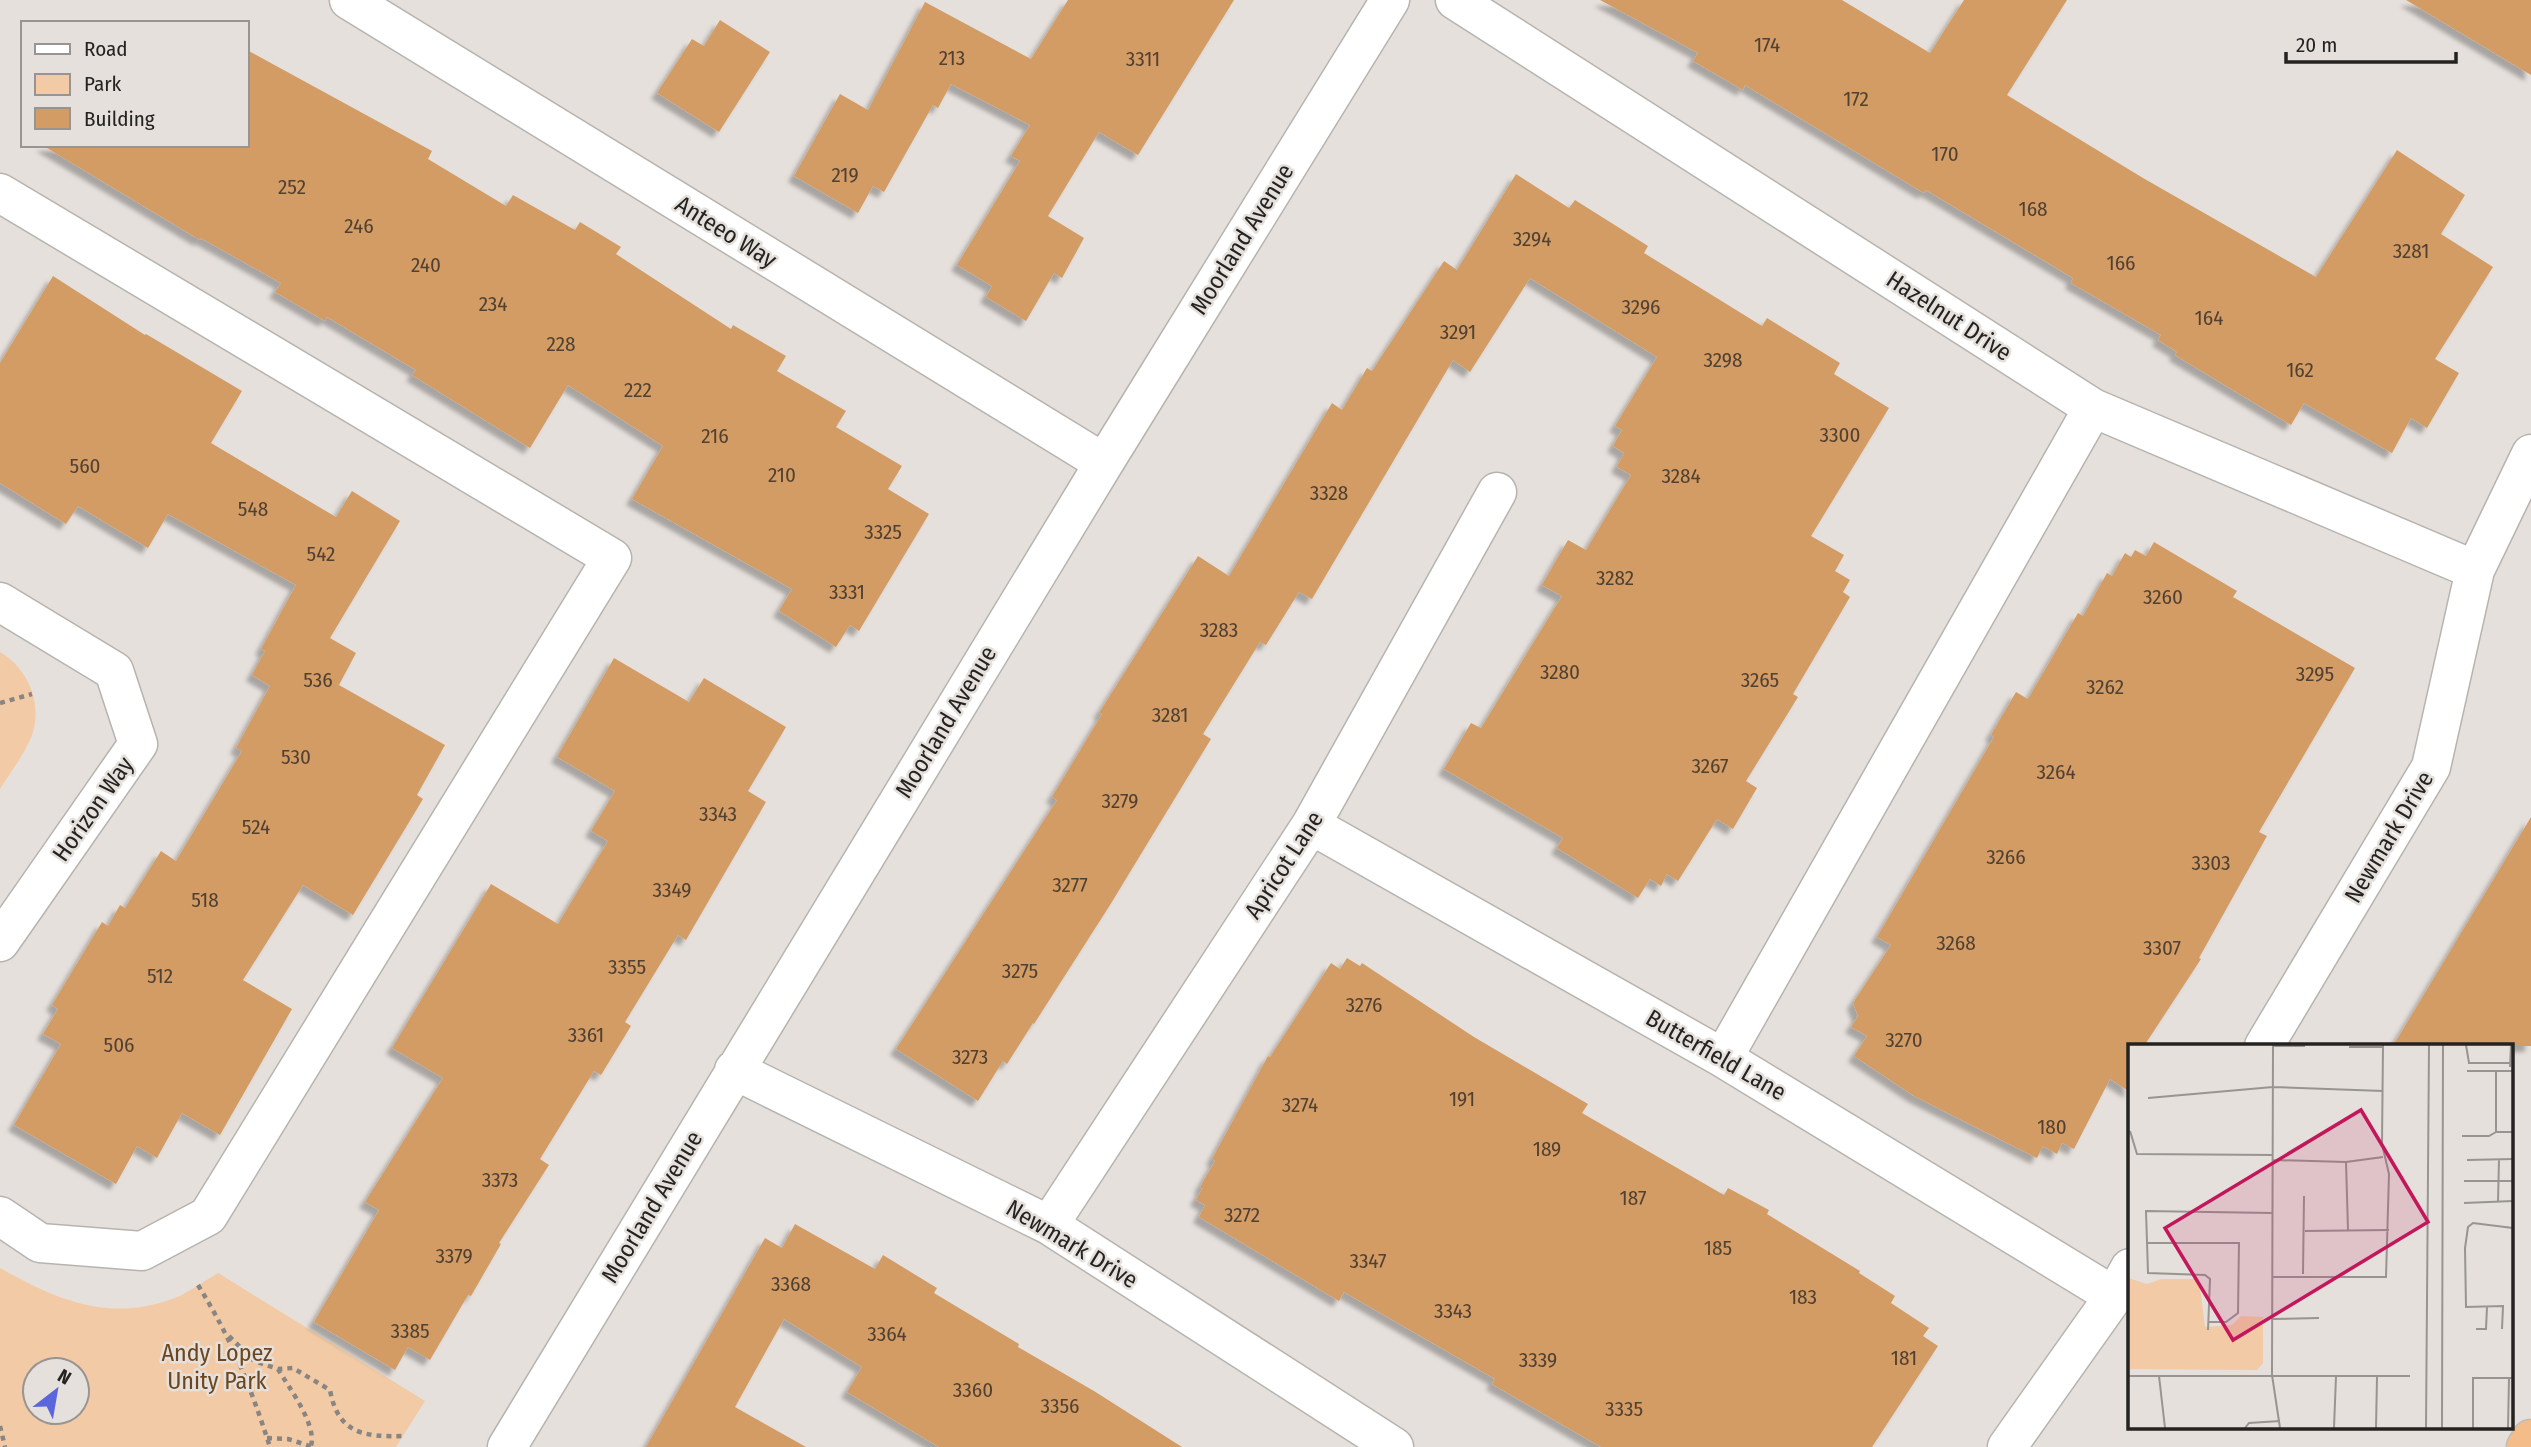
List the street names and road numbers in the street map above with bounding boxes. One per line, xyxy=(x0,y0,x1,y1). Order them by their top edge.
street label: Moorland Avenue xyxy=(1185,159,1299,319)
street label: Anteeo Way xyxy=(670,190,782,274)
street label: Hazelnut Drive xyxy=(1881,265,2017,367)
street label: Moorland Avenue xyxy=(890,641,1002,803)
street label: Horizon Way xyxy=(47,751,139,867)
street label: Newmark Drive xyxy=(2339,766,2439,908)
street label: Apricot Lane xyxy=(1239,806,1329,924)
street label: Butterfield Lane xyxy=(1641,1004,1791,1106)
street label: Moorland Avenue xyxy=(596,1126,708,1288)
street label: Newmark Drive xyxy=(1001,1194,1143,1294)

